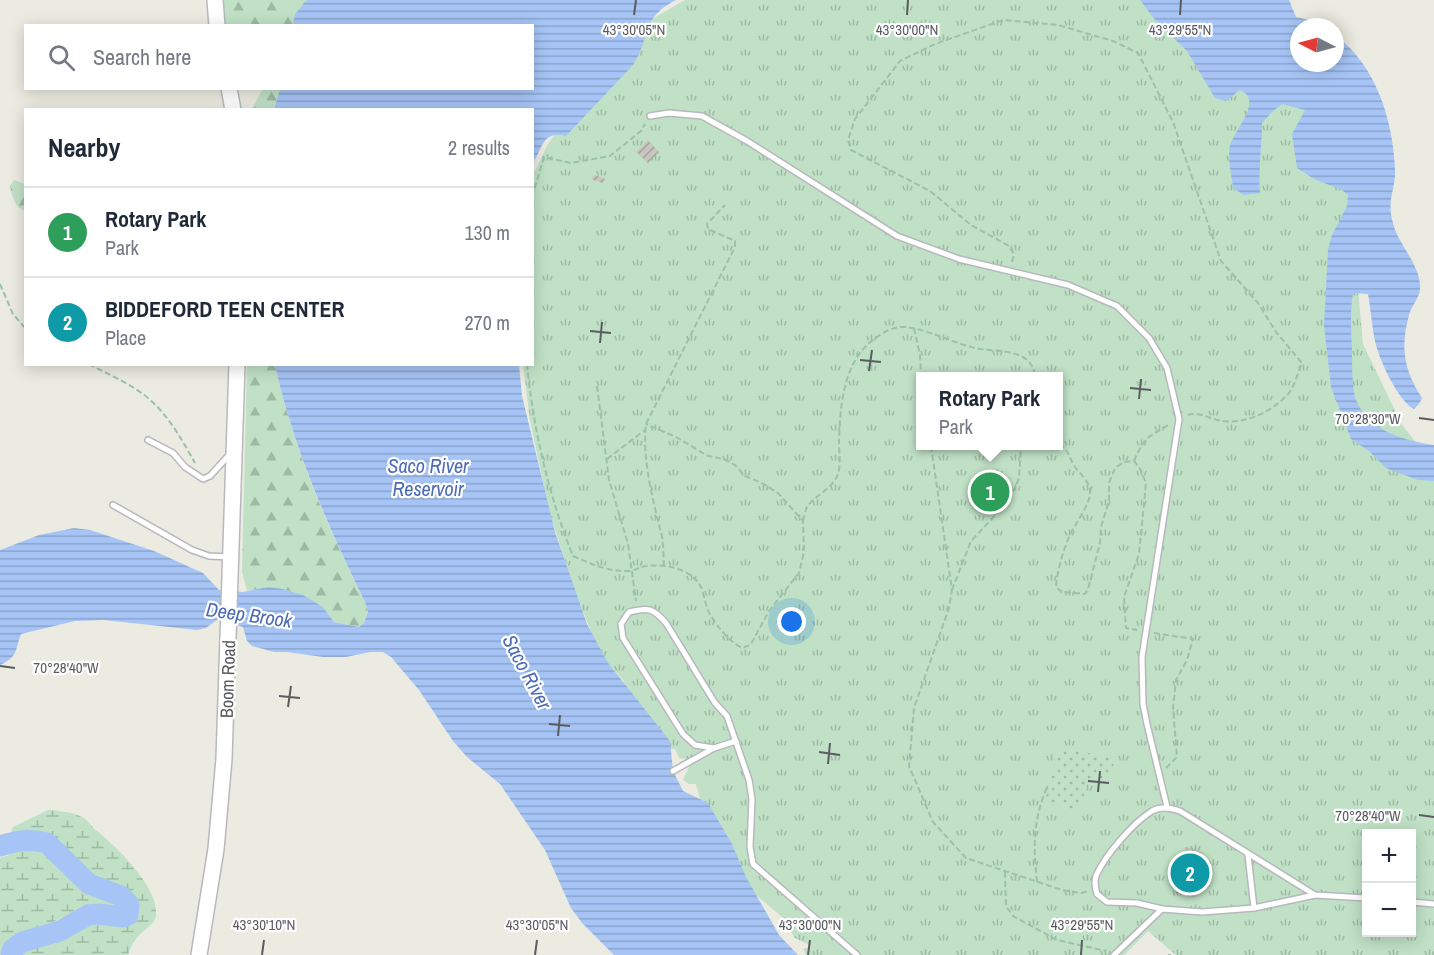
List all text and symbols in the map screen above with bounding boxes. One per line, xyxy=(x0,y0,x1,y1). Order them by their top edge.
north arrow xyxy=(1290,18,1344,72)
text: 43°30'05"N xyxy=(603,19,665,40)
text: 43°30'00"N xyxy=(876,19,938,40)
text: 43°29'55"N xyxy=(1149,19,1211,40)
search box xyxy=(24,24,534,90)
icon: search xyxy=(45,41,78,74)
text: Search here xyxy=(93,42,191,72)
text: Nearby xyxy=(48,130,120,165)
text: 2 results xyxy=(448,134,510,161)
text: Rotary Park xyxy=(105,204,206,234)
text: 1 xyxy=(63,219,72,246)
text: 130 m xyxy=(464,219,510,246)
text: Park xyxy=(105,234,139,261)
text: BIDDEFORD TEEN CENTER xyxy=(105,294,345,324)
text: 2 xyxy=(63,309,72,336)
text: 270 m xyxy=(464,309,510,336)
text: Place xyxy=(105,324,146,351)
popup xyxy=(916,372,1063,450)
text: Rotary Park xyxy=(939,383,1040,413)
text: 70°28'30"W xyxy=(1335,408,1401,429)
text: Park xyxy=(939,413,973,440)
water label: Saco River Reservoir xyxy=(387,452,469,502)
pin: 1 xyxy=(970,470,1010,514)
water label: Deep Brook xyxy=(204,595,295,634)
your location xyxy=(777,607,806,636)
water label: Saco River xyxy=(496,630,559,714)
street label: Boom Road xyxy=(214,640,241,718)
text: 70°28'40"W xyxy=(33,657,99,678)
text: 70°28'40"W xyxy=(1335,805,1401,826)
map controls xyxy=(1362,829,1416,937)
button: + xyxy=(1362,829,1416,883)
pin: 2 xyxy=(1170,850,1210,896)
button: − xyxy=(1362,883,1416,937)
text: 43°30'10"N xyxy=(233,914,295,935)
text: 43°30'05"N xyxy=(506,914,568,935)
text: 43°30'00"N xyxy=(779,914,841,935)
text: 43°29'55"N xyxy=(1051,914,1113,935)

